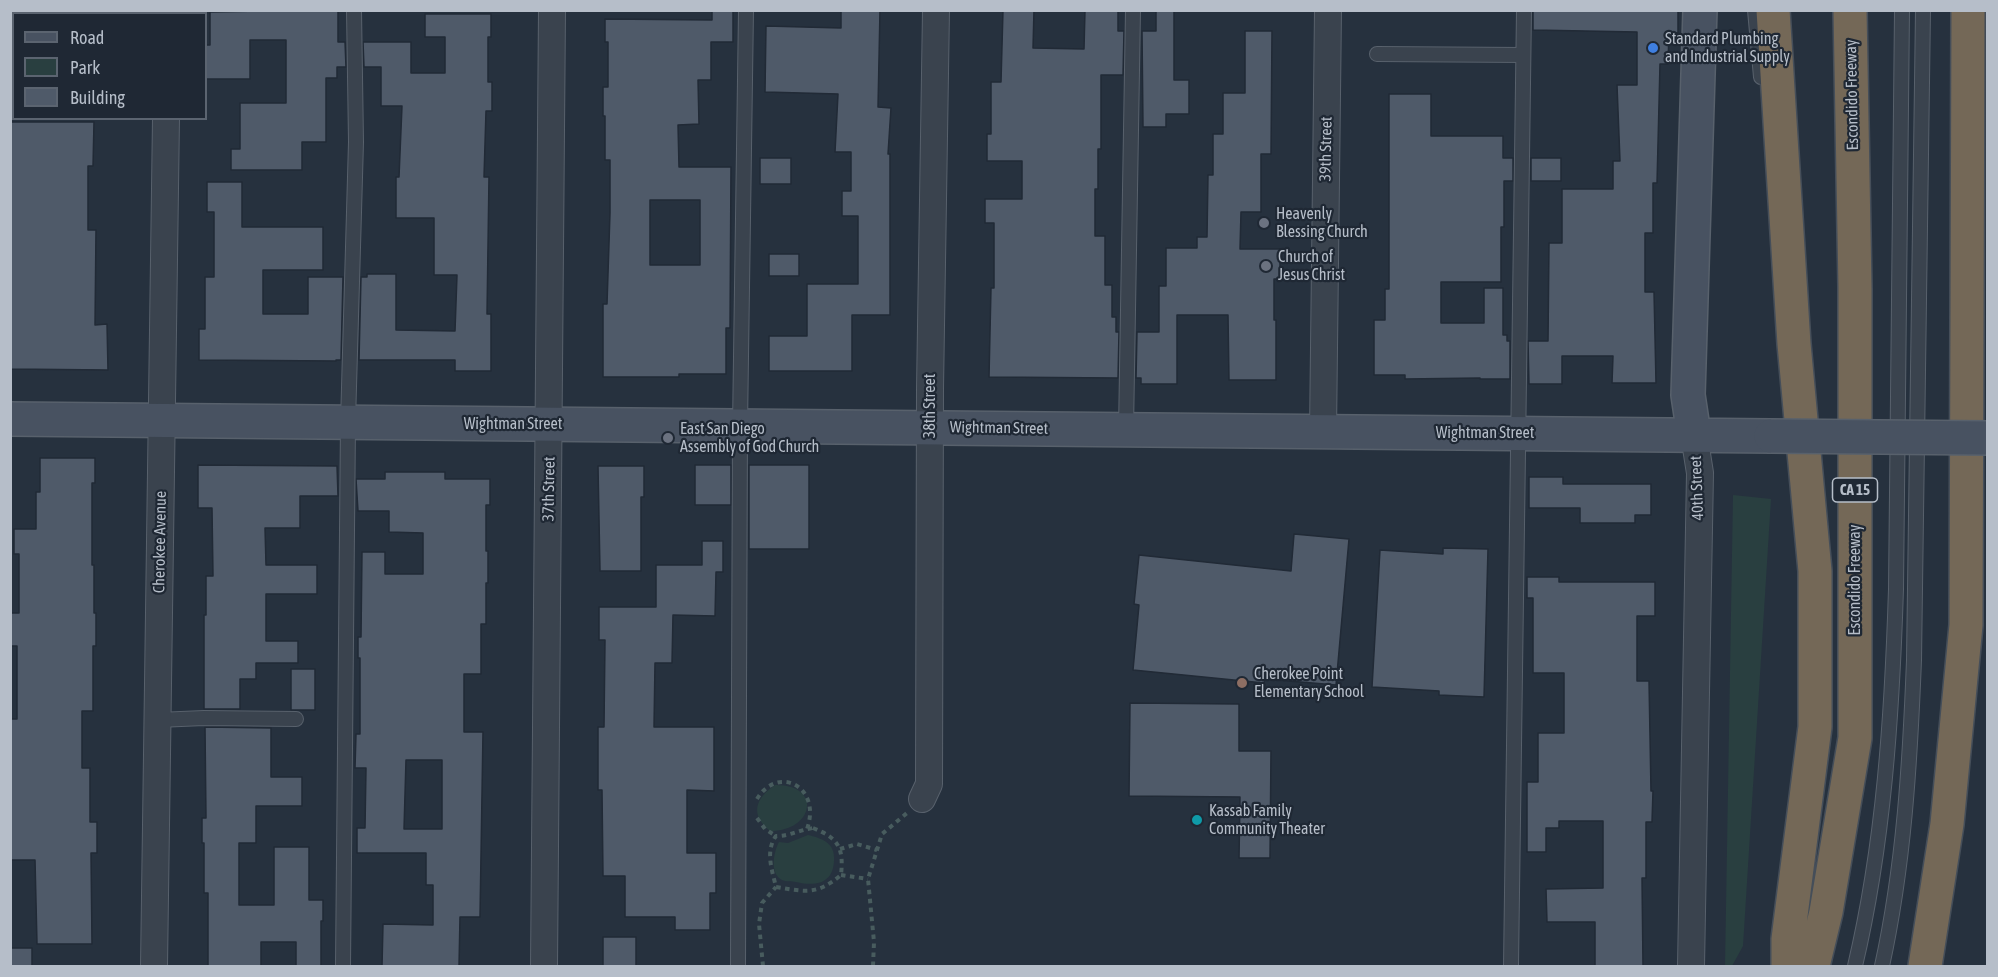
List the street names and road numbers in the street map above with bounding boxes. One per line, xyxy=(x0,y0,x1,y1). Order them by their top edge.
street label: Escondido Freeway xyxy=(1841,39,1863,151)
street label: 39th Street xyxy=(1316,116,1336,182)
street label: 38th Street xyxy=(920,374,940,438)
street label: Wightman Street xyxy=(464,414,562,434)
street label: Wightman Street xyxy=(950,418,1048,438)
street label: Wightman Street xyxy=(1436,423,1534,443)
street label: 40th Street xyxy=(1686,455,1708,521)
street label: 37th Street xyxy=(539,456,559,522)
road number: CA 15 xyxy=(1832,478,1878,502)
street label: Cherokee Avenue xyxy=(150,491,170,593)
street label: Escondido Freeway xyxy=(1845,525,1865,635)

